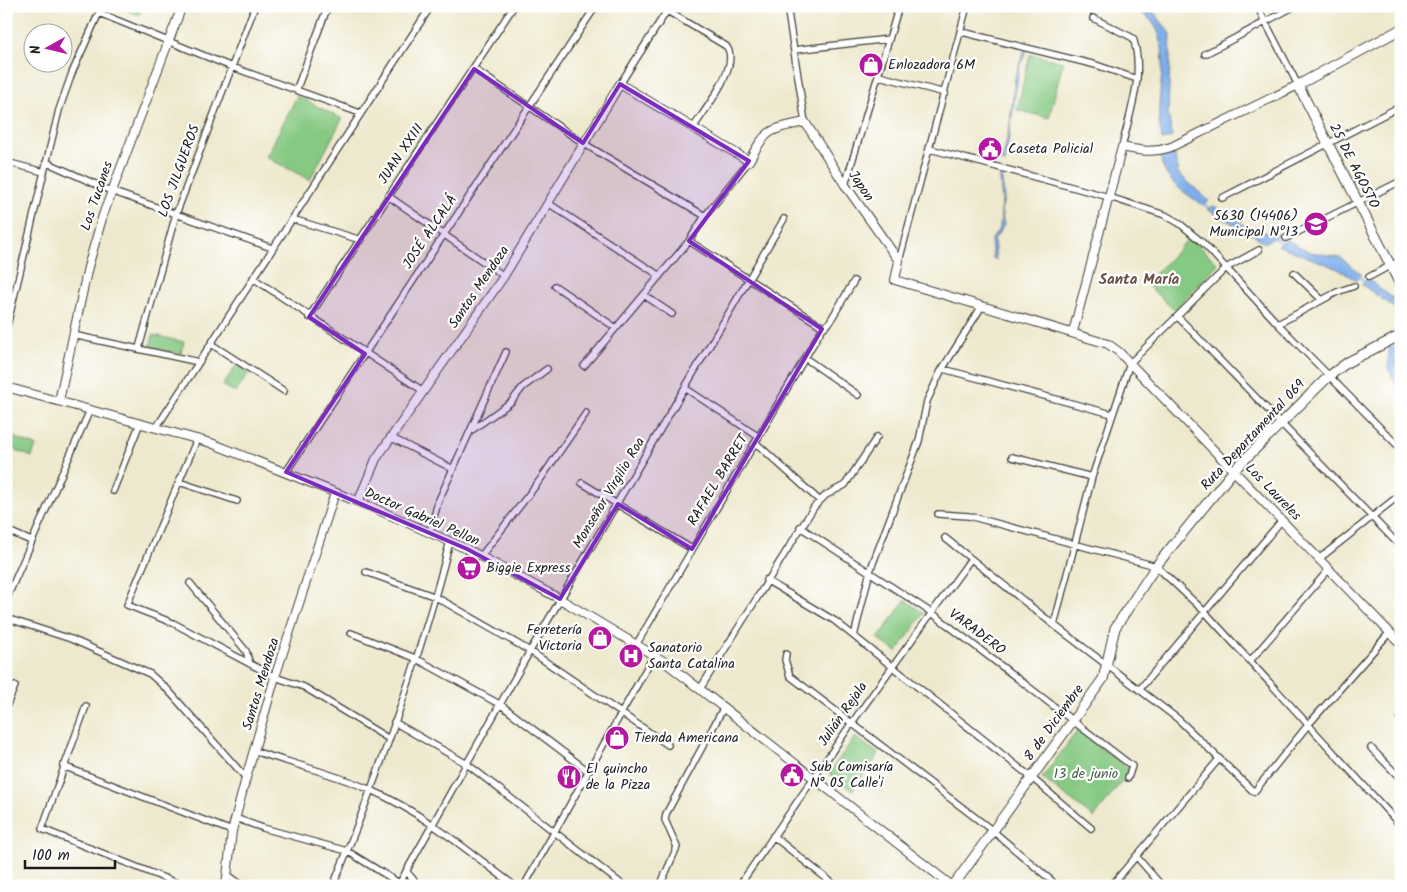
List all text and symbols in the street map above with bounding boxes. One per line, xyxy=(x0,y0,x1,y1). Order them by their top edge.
north arrow xyxy=(22,22,72,72)
text: N xyxy=(25,44,48,56)
shop icon: Enlozadora 6M xyxy=(858,52,884,78)
place label: Enlozadora 6M xyxy=(888,54,975,76)
street label: JUAN XXIII xyxy=(373,119,429,189)
street label: 25 DE AGOSTO xyxy=(1323,119,1385,213)
street label: LOS JILGUEROS xyxy=(152,121,206,220)
public building icon: Caseta Policial xyxy=(977,136,1003,162)
place label: Caseta Policial xyxy=(1008,138,1094,160)
street label: Los Tucanes xyxy=(75,158,119,234)
street label: Japon xyxy=(842,166,880,206)
street label: JOSÉ ALCALÁ xyxy=(397,190,463,274)
place label: 5630 (14406) Municipal Nº13 xyxy=(1209,205,1298,243)
school or university icon: 5630 (14406) Municipal Nº13 xyxy=(1303,211,1329,237)
street label: Santos Mendoza xyxy=(443,241,515,333)
district label: Santa María xyxy=(1099,268,1180,292)
street label: Ruta Departamental 069 xyxy=(1195,374,1311,496)
street label: RAFAEL BARRET xyxy=(682,429,755,530)
street label: Monseñor Virgilio Roa xyxy=(567,433,651,553)
street label: Los Laureles xyxy=(1240,458,1306,526)
street label: Doctor Gabriel Pellon xyxy=(361,482,483,552)
supermarket icon: Biggie Express xyxy=(456,555,482,581)
place label: Biggie Express xyxy=(486,557,571,579)
street label: VARADERO xyxy=(944,603,1011,661)
place label: Ferretería Victoria xyxy=(527,619,582,657)
shop icon: Ferretería Victoria xyxy=(587,625,613,651)
street label: Santos Mendoza xyxy=(236,635,286,733)
place label: Sanatorio Santa Catalina xyxy=(648,637,735,675)
hospital icon: Sanatorio Santa Catalina xyxy=(618,643,644,669)
street label: Julián Rejala xyxy=(813,677,873,751)
street label: 8 de Diciembre xyxy=(1018,679,1090,766)
shop icon: Tienda Americana xyxy=(604,725,630,751)
place label: Tienda Americana xyxy=(634,727,739,749)
place label: Sub Comisaría N° 05 Calle'i xyxy=(810,756,893,794)
place label: El quincho de la Pizza xyxy=(586,758,650,796)
public building icon: Sub Comisaría N° 05 Calle'i xyxy=(779,762,805,788)
park label: 13 de junio xyxy=(1054,763,1118,785)
restaurant icon: El quincho de la Pizza xyxy=(556,764,582,790)
scale bar xyxy=(25,837,115,869)
text: 100 m xyxy=(32,844,70,868)

